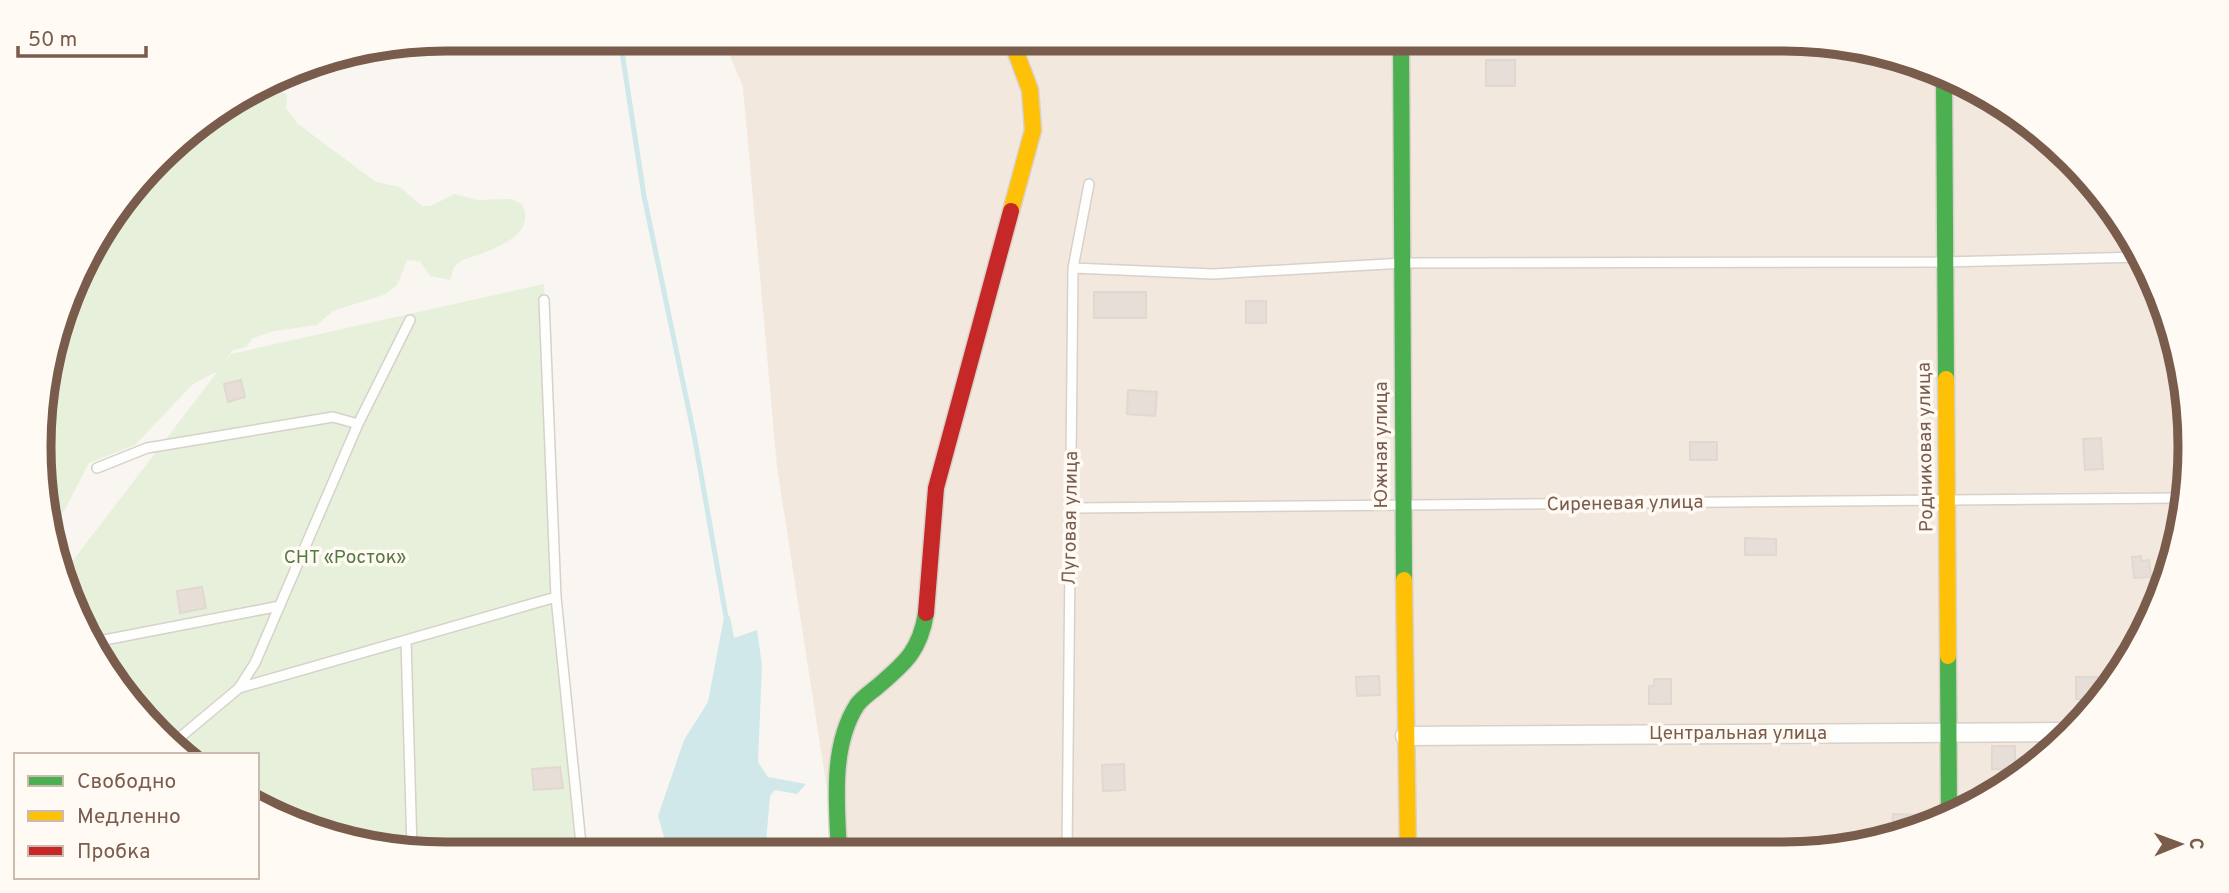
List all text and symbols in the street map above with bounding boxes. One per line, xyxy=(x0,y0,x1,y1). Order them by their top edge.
scale bar xyxy=(18,14,145,58)
text: 50 m xyxy=(28,27,77,54)
street label: Родниковая улица xyxy=(1913,362,1939,532)
street label: Южная улица xyxy=(1370,381,1394,509)
street label: Луговая улица xyxy=(1058,451,1084,585)
street label: Сиреневая улица xyxy=(1546,491,1704,517)
park label: СНТ «Росток» xyxy=(284,546,407,570)
street label: Центральная улица xyxy=(1649,722,1827,746)
legend xyxy=(14,753,259,879)
text: Свободно xyxy=(77,769,176,796)
text: Медленно xyxy=(77,804,181,831)
north arrow xyxy=(2145,809,2215,879)
text: С xyxy=(2183,837,2207,850)
text: Пробка xyxy=(77,839,150,866)

